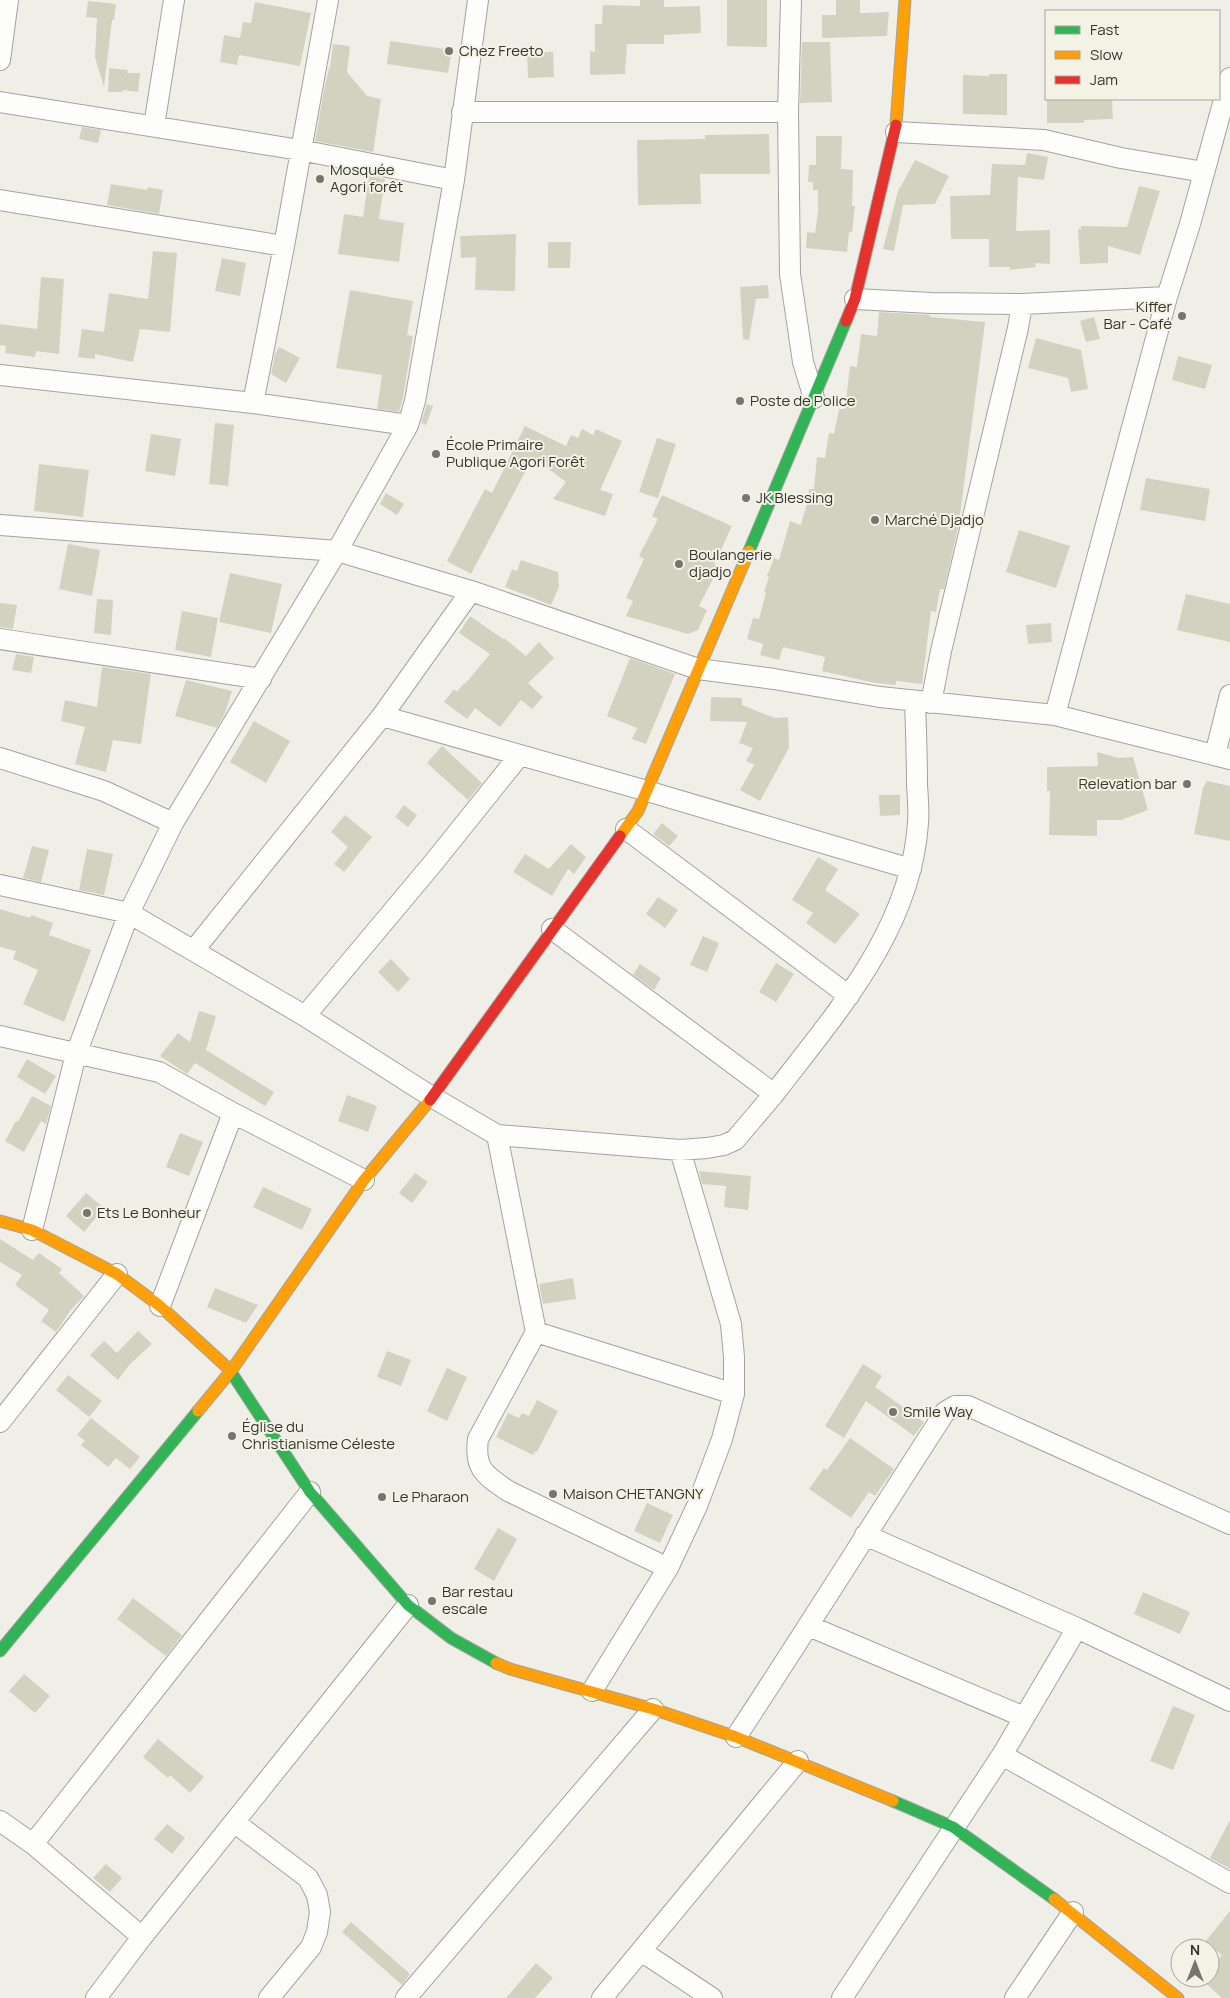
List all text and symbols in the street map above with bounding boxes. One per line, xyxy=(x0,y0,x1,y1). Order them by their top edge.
legend xyxy=(1045,10,1220,100)
text: Fast xyxy=(1090,19,1119,40)
place label: Chez Freeto xyxy=(459,40,543,61)
text: Slow xyxy=(1090,44,1123,65)
marker: Chez Freeto xyxy=(443,45,455,57)
text: Jam xyxy=(1090,69,1118,90)
place label: Mosquée Agori forêt xyxy=(330,159,403,197)
marker: Mosquée Agori forêt xyxy=(314,173,326,185)
place label: Kiffer Bar - Café xyxy=(1104,296,1173,334)
marker: Kiffer Bar - Café xyxy=(1176,310,1188,322)
place label: Poste de Police xyxy=(750,390,856,411)
marker: Poste de Police xyxy=(734,395,746,407)
place label: École Primaire Publique Agori Forêt xyxy=(446,434,585,472)
marker: École Primaire Publique Agori Forêt xyxy=(430,448,442,460)
place label: JK Blessing xyxy=(756,487,833,508)
marker: JK Blessing xyxy=(740,492,752,504)
place label: Marché Djadjo xyxy=(885,509,984,530)
marker: Marché Djadjo xyxy=(869,514,881,526)
place label: Boulangerie djadjo xyxy=(689,544,772,582)
marker: Boulangerie djadjo xyxy=(673,558,685,570)
place label: Relevation bar xyxy=(1078,773,1178,794)
marker: Relevation bar xyxy=(1181,778,1193,790)
place label: Ets Le Bonheur xyxy=(97,1202,201,1223)
marker: Ets Le Bonheur xyxy=(81,1207,93,1219)
place label: Smile Way xyxy=(903,1401,973,1422)
marker: Smile Way xyxy=(887,1406,899,1418)
place label: Église du Christianisme Céleste xyxy=(242,1416,395,1454)
marker: Église du Christianisme Céleste xyxy=(226,1430,238,1442)
place label: Maison CHETANGNY xyxy=(563,1483,704,1504)
place label: Le Pharaon xyxy=(392,1486,469,1507)
marker: Maison CHETANGNY xyxy=(547,1488,559,1500)
marker: Le Pharaon xyxy=(376,1491,388,1503)
place label: Bar restau escale xyxy=(442,1581,513,1619)
marker: Bar restau escale xyxy=(426,1595,438,1607)
north arrow xyxy=(1170,1938,1220,1988)
text: N xyxy=(1190,1940,1200,1959)

